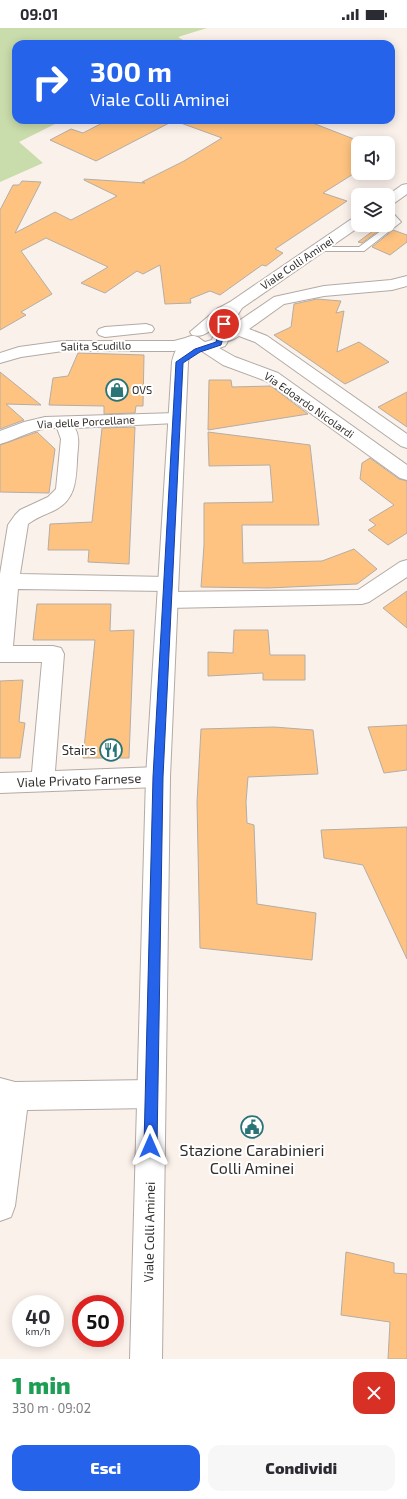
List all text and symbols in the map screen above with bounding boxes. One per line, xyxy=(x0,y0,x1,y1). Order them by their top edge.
text: 09:01 xyxy=(20,5,58,23)
text: 300 m xyxy=(90,54,172,88)
icon: right xyxy=(24,56,76,108)
text: Viale Colli Aminei xyxy=(90,88,230,110)
map controls xyxy=(351,136,395,232)
button: sound xyxy=(351,136,395,180)
button: layers xyxy=(351,188,395,232)
street label: Viale Colli Aminei xyxy=(258,233,336,292)
pin xyxy=(207,307,241,341)
icon: arrive xyxy=(213,313,235,335)
street label: Salita Scudillo xyxy=(61,338,131,353)
street label: Via Edoardo Nicolardi xyxy=(262,369,357,440)
shop icon: OVS xyxy=(104,377,130,403)
place label: OVS xyxy=(132,383,152,396)
street label: Via delle Porcellane xyxy=(37,412,135,431)
restaurant icon: Stairs xyxy=(98,737,124,763)
place label: Stairs xyxy=(62,742,96,758)
street label: Viale Privato Farnese xyxy=(17,770,142,790)
public building icon: Stazione Carabinieri Colli Aminei xyxy=(239,1114,265,1140)
position arrow xyxy=(129,1125,171,1167)
place label: Stazione Carabinieri Colli Aminei xyxy=(180,1140,324,1177)
street label: Viale Colli Aminei xyxy=(140,1181,158,1283)
speed limit sign: 50 xyxy=(72,1295,124,1347)
text: 40 xyxy=(25,1304,51,1328)
text: km/h xyxy=(26,1325,50,1337)
text: 1 min xyxy=(12,1370,71,1399)
button: close xyxy=(353,1372,395,1414)
text: 330 m · 09:02 xyxy=(12,1400,91,1416)
button: Esci xyxy=(12,1445,200,1491)
button: Condividi xyxy=(208,1445,395,1491)

